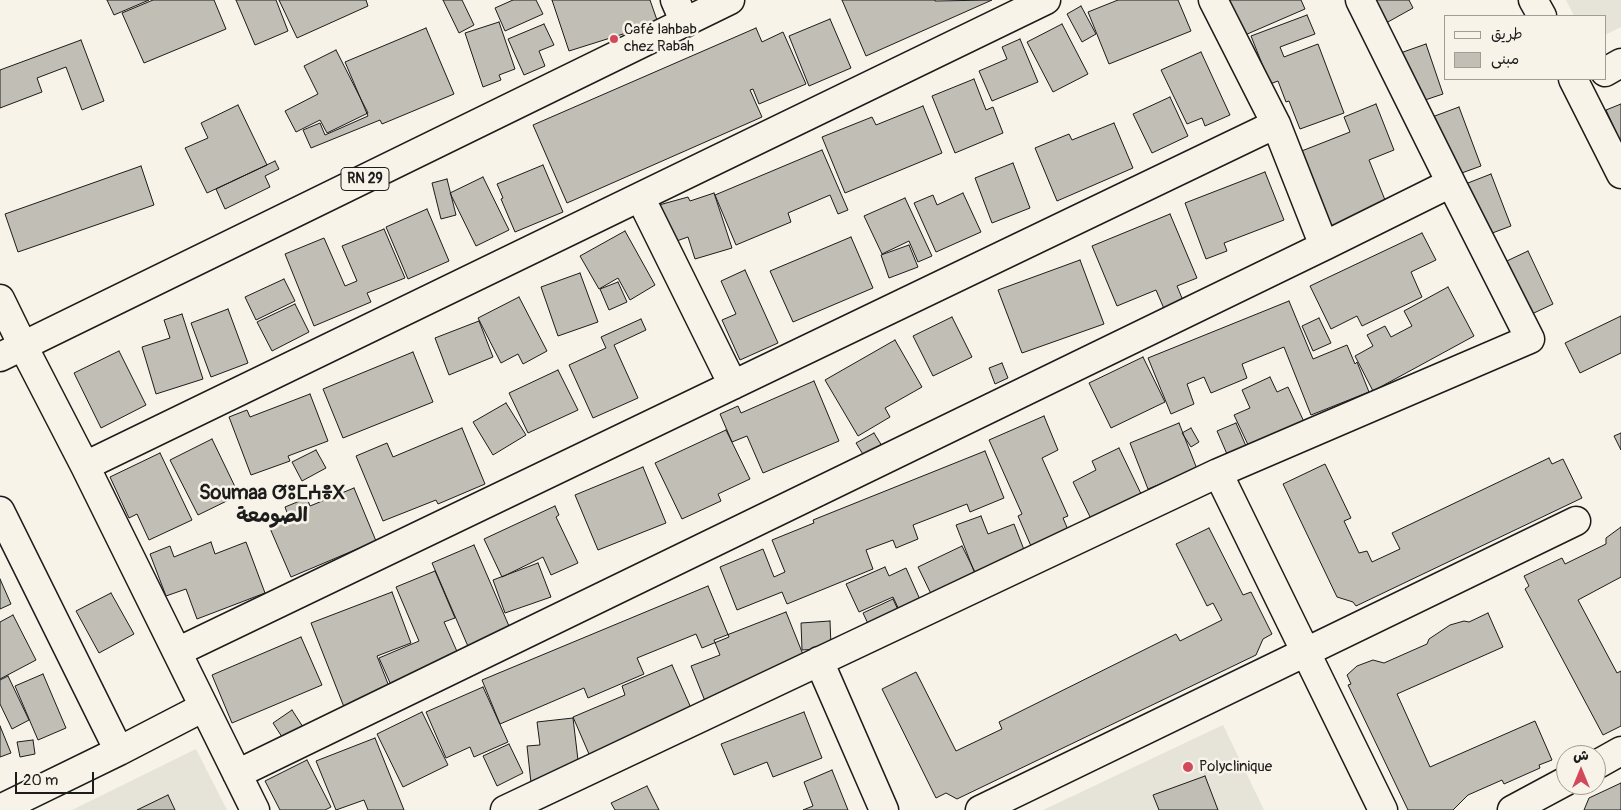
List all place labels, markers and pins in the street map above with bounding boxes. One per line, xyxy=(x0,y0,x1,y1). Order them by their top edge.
place label: Café lahbab chez Rabah xyxy=(624,21,697,56)
marker: Café lahbab chez Rabah xyxy=(608,33,620,45)
place label: Polyclinique xyxy=(1199,758,1272,776)
marker: Polyclinique xyxy=(1181,760,1195,774)

